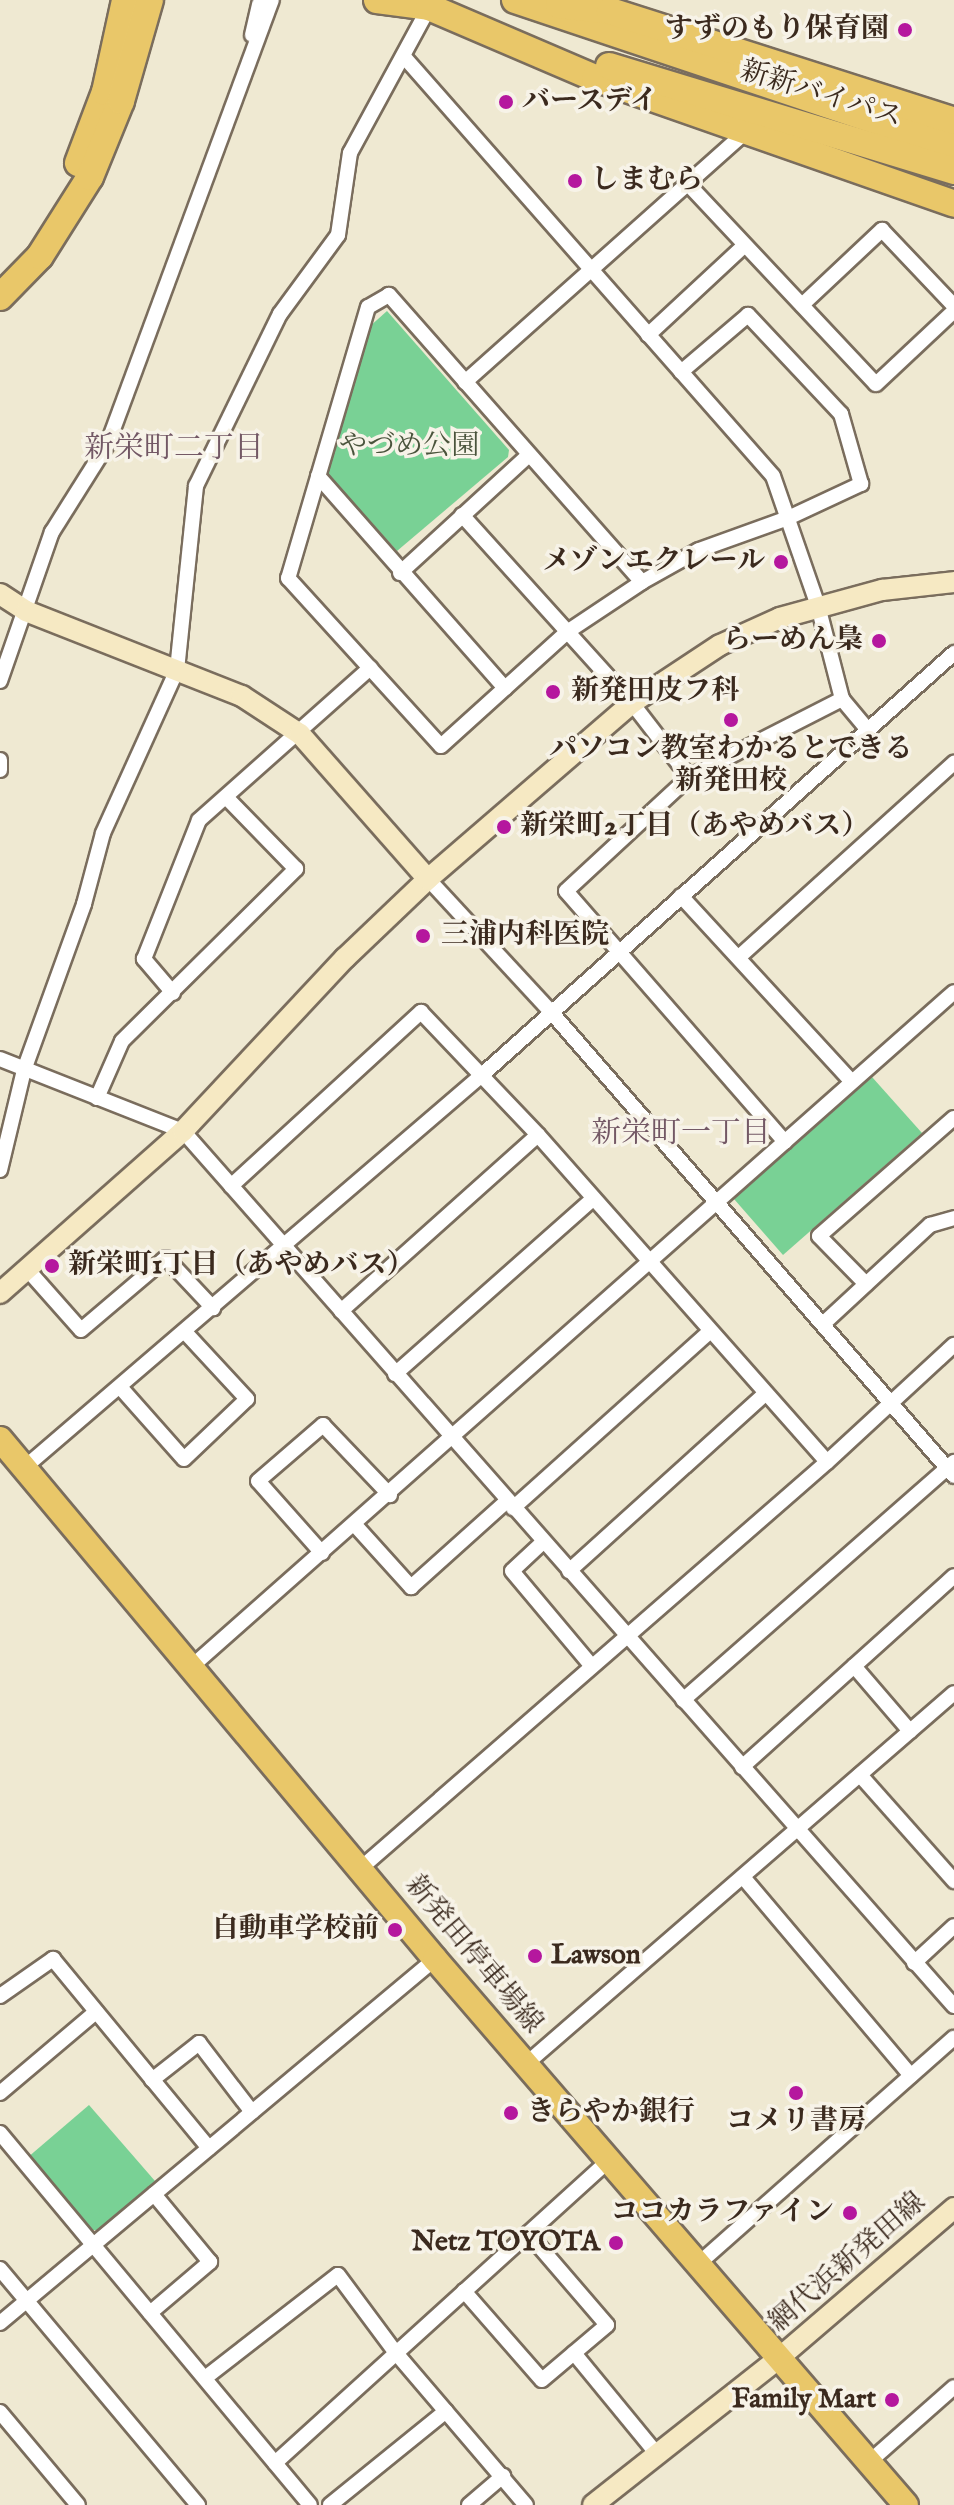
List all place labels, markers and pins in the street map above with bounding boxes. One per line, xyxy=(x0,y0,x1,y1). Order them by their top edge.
place label: すずのもり保育園 xyxy=(665,13,889,47)
marker: すずのもり保育園 xyxy=(896,21,914,39)
place label: バースデイ xyxy=(522,85,662,119)
marker: バースデイ xyxy=(497,93,515,111)
place label: しまむら xyxy=(591,164,703,198)
marker: しまむら xyxy=(566,172,584,190)
place label: メゾンエクレール xyxy=(541,545,765,579)
marker: メゾンエクレール xyxy=(772,553,790,571)
place label: らーめん梟 xyxy=(723,624,863,658)
marker: らーめん梟 xyxy=(870,632,888,650)
place label: 新発田皮フ科 xyxy=(571,675,739,709)
marker: 新発田皮フ科 xyxy=(542,681,564,703)
marker: パソコン教室わかるとできる 新発田校 xyxy=(722,711,740,729)
place label: パソコン教室わかるとできる 新発田校 xyxy=(549,733,913,799)
place label: 新栄町2丁目（あやめバス） xyxy=(520,810,869,844)
marker: 新栄町2丁目（あやめバス） xyxy=(495,818,513,836)
place label: 三浦内科医院 xyxy=(441,919,609,953)
marker: 三浦内科医院 xyxy=(412,925,434,947)
place label: 新栄町1丁目（あやめバス） xyxy=(68,1249,414,1283)
marker: 新栄町1丁目（あやめバス） xyxy=(43,1257,61,1275)
place label: 自動車学校前 xyxy=(211,1913,379,1947)
marker: 自動車学校前 xyxy=(386,1921,404,1939)
place label: Lawson xyxy=(551,1939,641,1973)
marker: Lawson xyxy=(526,1947,544,1965)
marker: コメリ書房 xyxy=(787,2084,805,2102)
place label: きらやか銀行 xyxy=(527,2096,695,2130)
marker: きらやか銀行 xyxy=(502,2104,520,2122)
place label: コメリ書房 xyxy=(726,2105,866,2139)
place label: ココカラファイン xyxy=(610,2196,834,2230)
marker: ココカラファイン xyxy=(841,2204,859,2222)
place label: Netz TOYOTA xyxy=(412,2226,600,2260)
marker: Netz TOYOTA xyxy=(607,2234,625,2252)
place label: Family Mart xyxy=(732,2383,876,2417)
marker: Family Mart xyxy=(883,2391,901,2409)

